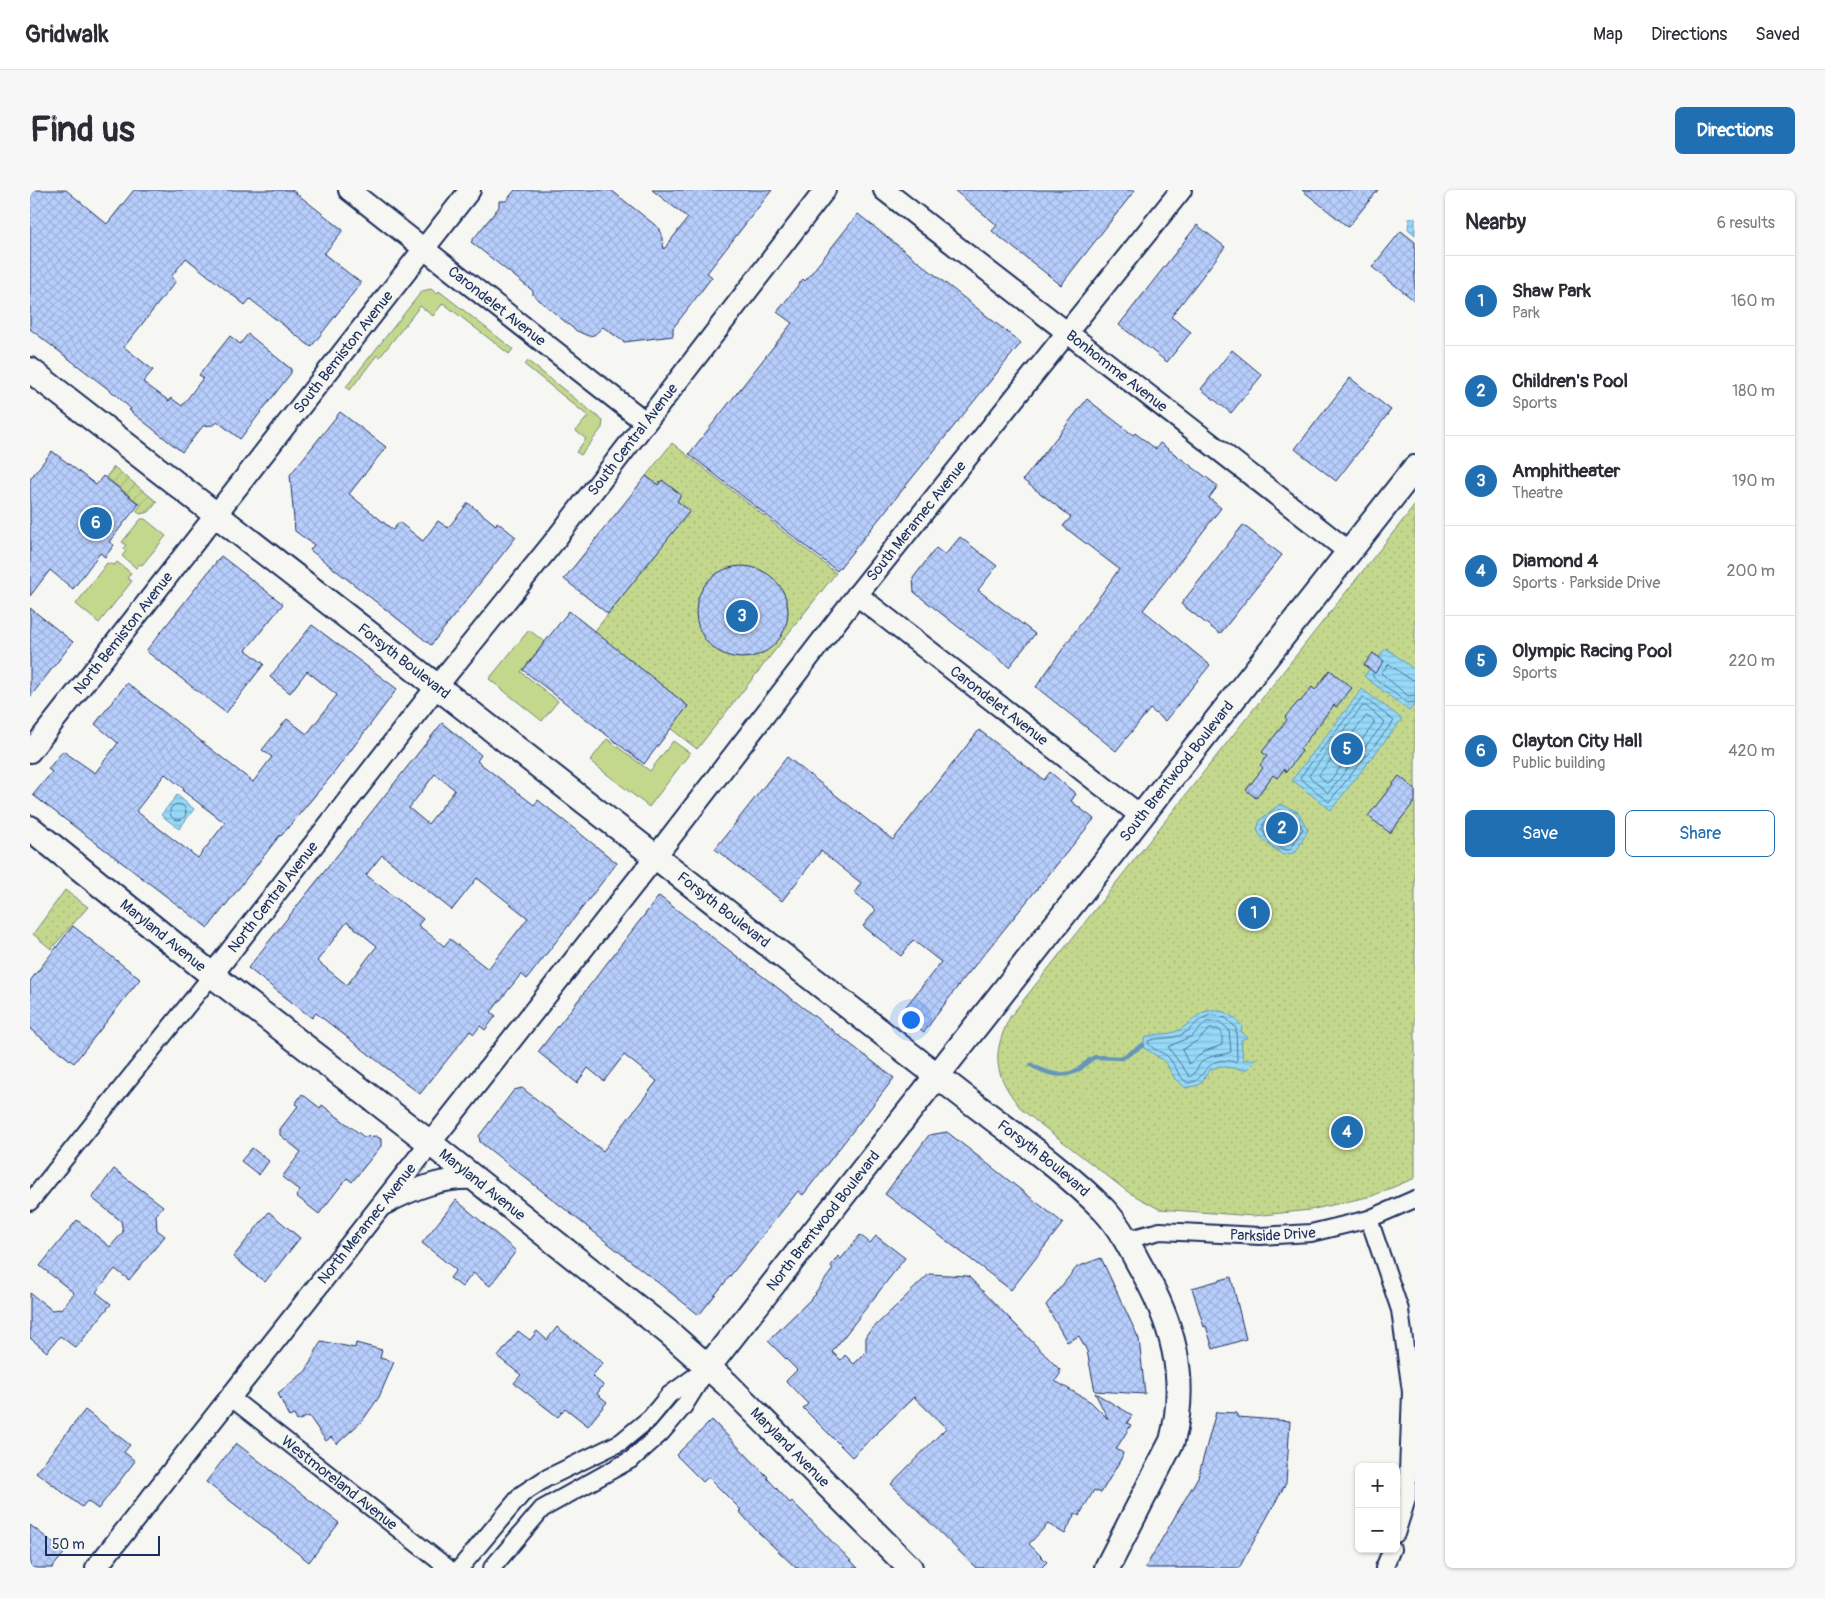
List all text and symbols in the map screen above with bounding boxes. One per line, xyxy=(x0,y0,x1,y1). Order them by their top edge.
text: Gridwalk xyxy=(25,20,109,49)
text: Map xyxy=(1593,23,1623,46)
text: Directions xyxy=(1651,23,1727,46)
text: Saved xyxy=(1755,23,1800,46)
button: Directions xyxy=(1675,107,1795,154)
text: Find us xyxy=(30,108,135,152)
text: Nearby xyxy=(1465,209,1526,236)
text: 6 results xyxy=(1717,213,1775,233)
street label: Carondelet Avenue xyxy=(444,262,550,351)
text: Shaw Park xyxy=(1512,279,1591,303)
street label: South Bemiston Avenue xyxy=(289,286,398,417)
text: 1 xyxy=(1478,291,1484,311)
text: 160 m xyxy=(1731,291,1775,311)
text: Park xyxy=(1512,303,1540,323)
street label: Bonhomme Avenue xyxy=(1062,326,1172,417)
text: Children's Pool xyxy=(1512,369,1628,393)
street label: South Central Avenue xyxy=(583,379,682,499)
text: 2 xyxy=(1477,381,1485,401)
text: 180 m xyxy=(1732,381,1775,401)
text: Sports xyxy=(1512,393,1557,413)
street label: South Meramec Avenue xyxy=(862,456,971,585)
text: Amphitheater xyxy=(1512,459,1620,483)
text: 3 xyxy=(1477,471,1485,491)
text: 190 m xyxy=(1732,471,1775,491)
text: Theatre xyxy=(1512,483,1563,503)
pin: 6 xyxy=(80,504,112,542)
text: Diamond 4 xyxy=(1512,549,1598,573)
text: 4 xyxy=(1476,561,1486,581)
text: 200 m xyxy=(1727,561,1775,581)
street label: North Bemiston Avenue xyxy=(69,568,177,698)
text: Sports · Parkside Drive xyxy=(1512,573,1660,593)
pin: 3 xyxy=(726,597,758,635)
street label: Forsyth Boulevard xyxy=(354,619,454,703)
text: Olympic Racing Pool xyxy=(1512,639,1672,663)
text: 5 xyxy=(1477,651,1485,671)
text: 220 m xyxy=(1729,651,1775,671)
street label: Carondelet Avenue xyxy=(946,661,1052,750)
text: Sports xyxy=(1512,663,1557,683)
street label: South Brentwood Boulevard xyxy=(1115,697,1238,845)
text: Clayton City Hall xyxy=(1512,729,1643,753)
pin: 5 xyxy=(1331,730,1363,768)
text: 6 xyxy=(1476,741,1486,761)
text: 420 m xyxy=(1728,741,1775,761)
text: Public building xyxy=(1512,753,1605,773)
pin: 2 xyxy=(1266,809,1298,847)
button: Save xyxy=(1465,810,1615,857)
button: Share xyxy=(1625,810,1775,857)
street label: North Central Avenue xyxy=(224,837,323,956)
street label: Forsyth Boulevard xyxy=(674,868,774,952)
pin: 1 xyxy=(1238,894,1270,932)
street label: Maryland Avenue xyxy=(116,895,210,976)
your location xyxy=(898,1007,924,1033)
pin: 4 xyxy=(1331,1113,1363,1151)
street label: Forsyth Boulevard xyxy=(994,1116,1094,1201)
street label: Maryland Avenue xyxy=(435,1144,530,1225)
street label: North Brentwood Boulevard xyxy=(762,1147,884,1295)
street label: North Meramec Avenue xyxy=(313,1159,420,1288)
street label: Parkside Drive xyxy=(1229,1223,1318,1246)
street label: Maryland Avenue xyxy=(746,1403,834,1492)
street label: Westmoreland Avenue xyxy=(278,1431,402,1535)
map controls xyxy=(1355,1463,1400,1553)
button: + xyxy=(1355,1463,1400,1508)
button: − xyxy=(1355,1508,1400,1553)
scale bar xyxy=(45,1533,160,1556)
text: 50 m xyxy=(52,1536,85,1553)

